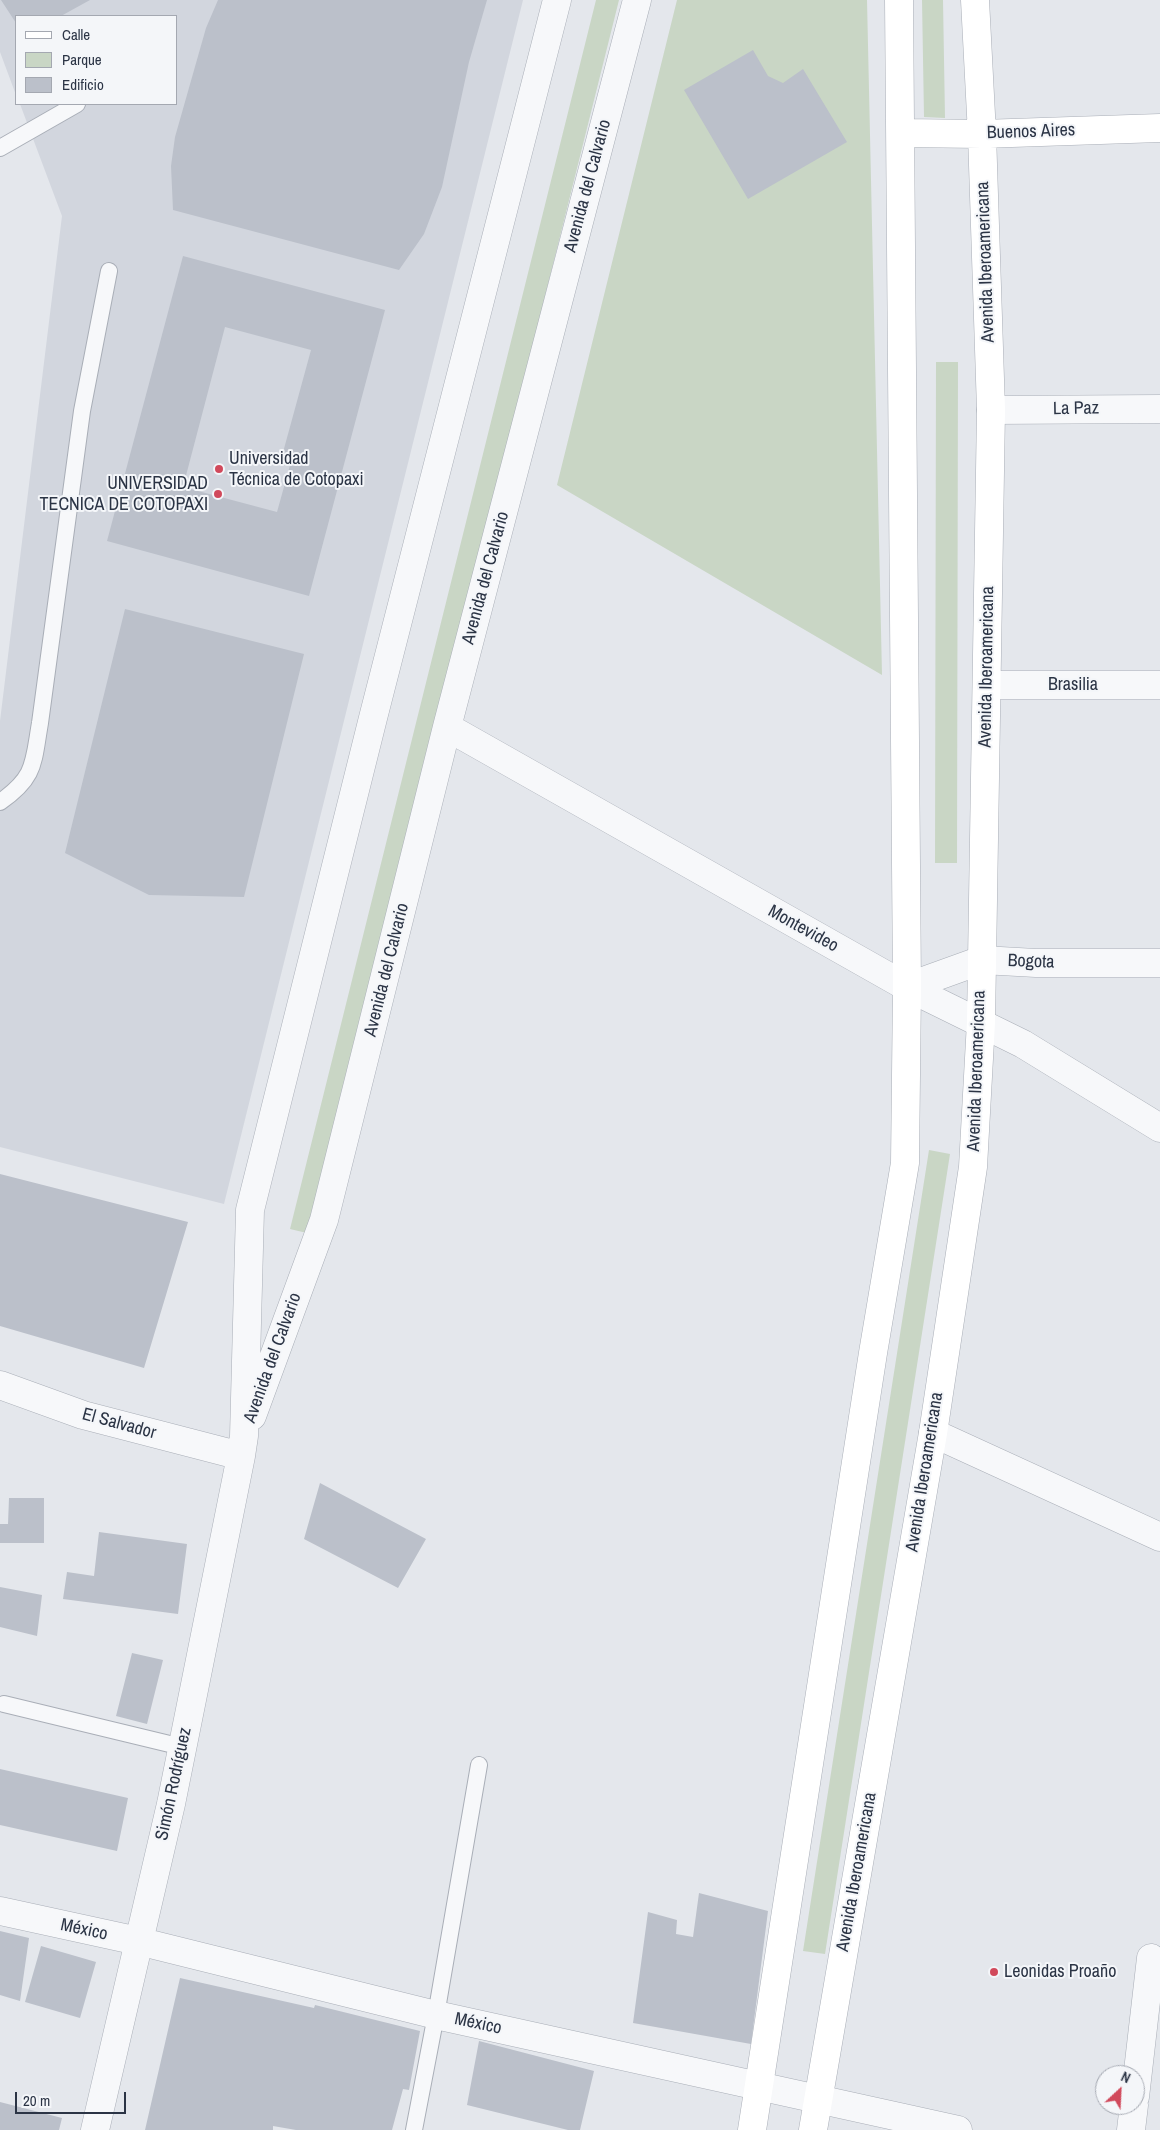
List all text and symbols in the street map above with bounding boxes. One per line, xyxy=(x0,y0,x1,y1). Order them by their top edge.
legend xyxy=(15,15,178,105)
text: Calle xyxy=(62,24,90,45)
text: Parque xyxy=(62,49,102,70)
text: Edificio xyxy=(62,74,104,95)
street label: Avenida del Calvario xyxy=(560,117,616,255)
street label: Buenos Aires xyxy=(986,120,1076,144)
street label: Avenida Iberoamericana xyxy=(972,181,1000,343)
street label: La Paz xyxy=(1053,398,1099,420)
place label: Universidad Técnica de Cotopaxi xyxy=(229,448,364,490)
marker: Universidad Técnica de Cotopaxi xyxy=(213,463,225,475)
place label: UNIVERSIDAD TECNICA DE COTOPAXI xyxy=(40,473,208,516)
marker: UNIVERSIDAD TECNICA DE COTOPAXI xyxy=(212,488,224,500)
street label: Avenida del Calvario xyxy=(458,509,514,647)
street label: Avenida Iberoamericana xyxy=(975,586,999,748)
street label: Brasilia xyxy=(1048,674,1098,696)
street label: Avenida del Calvario xyxy=(360,901,414,1039)
street label: Montevideo xyxy=(764,901,842,957)
street label: Bogota xyxy=(1007,950,1055,974)
street label: Avenida Iberoamericana xyxy=(963,990,991,1152)
street label: Avenida del Calvario xyxy=(239,1290,307,1426)
street label: Avenida Iberoamericana xyxy=(902,1391,948,1553)
street label: El Salvador xyxy=(80,1404,158,1444)
street label: Simón Rodríguez xyxy=(151,1726,197,1842)
street label: Avenida Iberoamericana xyxy=(832,1791,882,1953)
street label: México xyxy=(58,1914,110,1946)
place label: Leonidas Proaño xyxy=(1004,1961,1116,1983)
marker: Leonidas Proaño xyxy=(988,1966,1000,1978)
street label: México xyxy=(452,2008,504,2040)
north arrow xyxy=(1095,2065,1145,2115)
text: N xyxy=(1118,2067,1133,2087)
scale bar xyxy=(18,2082,129,2114)
text: 20 m xyxy=(23,2090,50,2111)

